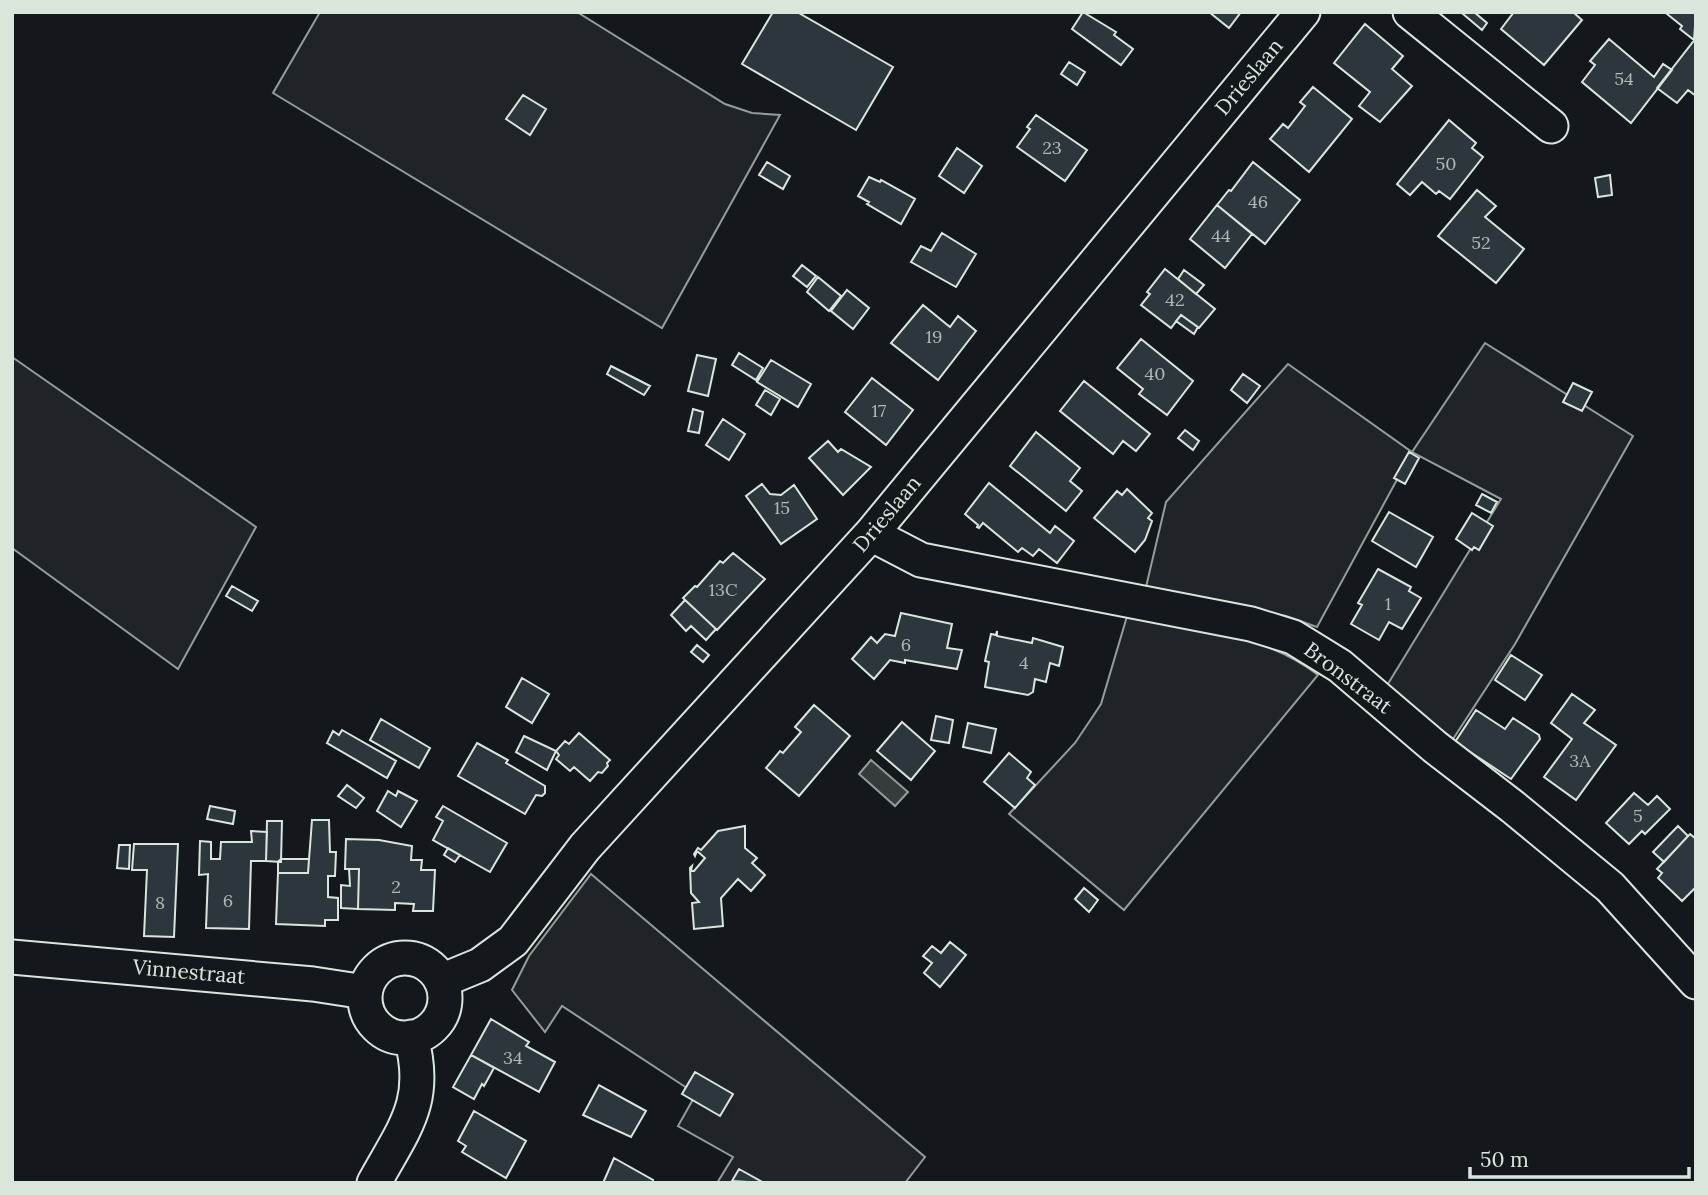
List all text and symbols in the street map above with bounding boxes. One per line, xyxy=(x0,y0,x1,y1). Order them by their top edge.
street label: Drieslaan xyxy=(1209,33,1289,121)
house number: 54 xyxy=(1614,67,1634,90)
house number: 23 xyxy=(1042,136,1062,159)
house number: 50 xyxy=(1436,152,1457,175)
house number: 46 xyxy=(1248,190,1268,213)
house number: 44 xyxy=(1211,224,1231,247)
house number: 52 xyxy=(1471,231,1491,254)
house number: 42 xyxy=(1165,288,1185,311)
house number: 19 xyxy=(926,325,942,348)
house number: 40 xyxy=(1145,362,1165,385)
house number: 17 xyxy=(872,399,886,422)
street label: Drieslaan xyxy=(847,470,927,558)
house number: 15 xyxy=(774,496,790,519)
house number: 13C xyxy=(708,578,738,601)
house number: 1 xyxy=(1385,592,1391,615)
house number: 6 xyxy=(901,633,911,656)
street label: Bronstraat xyxy=(1299,636,1398,720)
house number: 4 xyxy=(1019,651,1029,674)
house number: 3A xyxy=(1569,749,1591,772)
house number: 5 xyxy=(1633,804,1643,827)
house number: 2 xyxy=(391,875,401,898)
house number: 6 xyxy=(223,889,233,912)
house number: 8 xyxy=(155,891,165,914)
street label: Vinnestraat xyxy=(131,953,247,990)
house number: 34 xyxy=(503,1046,523,1069)
scale bar xyxy=(1470,1136,1689,1180)
text: 50 m xyxy=(1480,1146,1529,1173)

